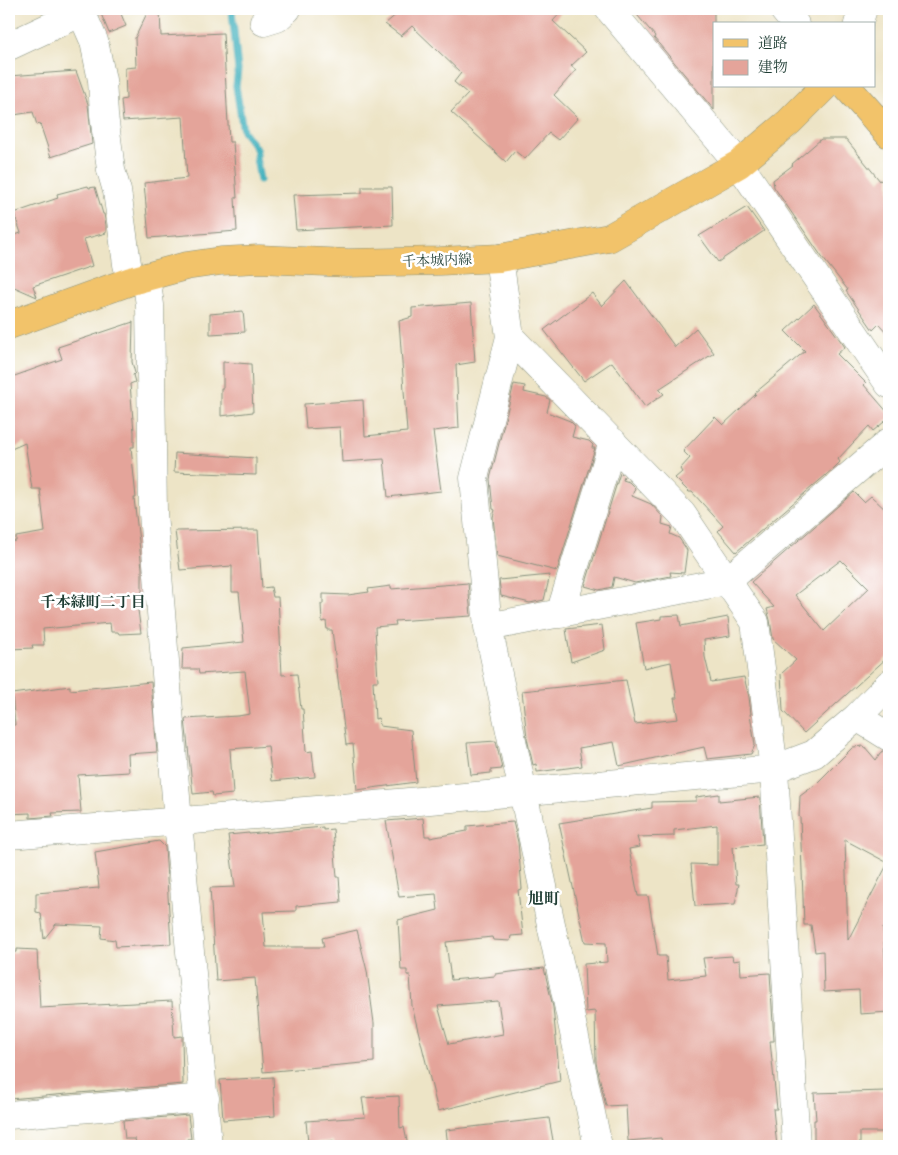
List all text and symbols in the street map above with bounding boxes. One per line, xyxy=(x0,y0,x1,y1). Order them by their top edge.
legend xyxy=(713,22,876,88)
text: 道路 xyxy=(758,34,788,53)
text: 建物 xyxy=(758,58,788,77)
street label: 千本城内線 xyxy=(402,251,472,271)
district label: 千本緑町二丁目 xyxy=(40,593,146,612)
district label: 旭町 xyxy=(528,890,560,910)

